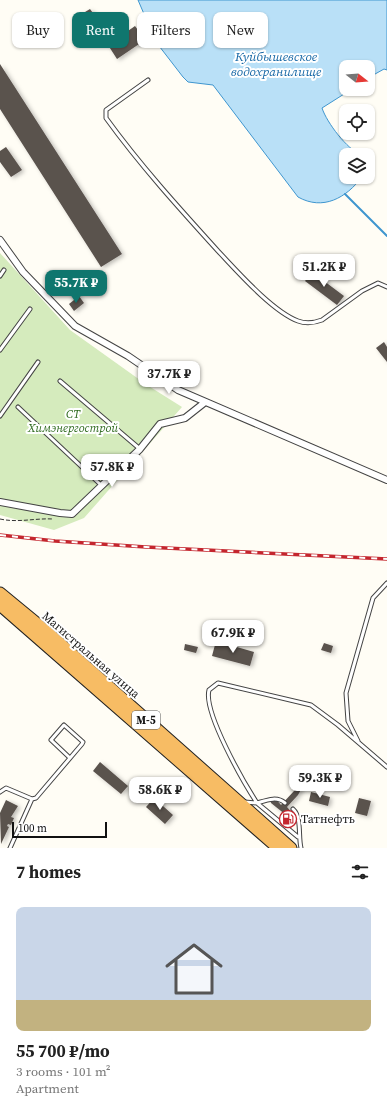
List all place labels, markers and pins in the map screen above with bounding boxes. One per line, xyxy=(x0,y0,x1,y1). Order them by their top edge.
pin: 51.2K ₽ xyxy=(287,254,361,288)
pin: 55.7K ₽ xyxy=(39,270,113,304)
pin: 37.7K ₽ xyxy=(132,361,206,395)
pin: 57.8K ₽ xyxy=(75,454,149,488)
pin: 67.9K ₽ xyxy=(196,620,270,654)
pin: 59.3K ₽ xyxy=(283,765,357,799)
pin: 58.6K ₽ xyxy=(123,777,197,811)
fuel station icon: Татнефть xyxy=(278,809,298,829)
place label: Татнефть xyxy=(301,811,355,827)

